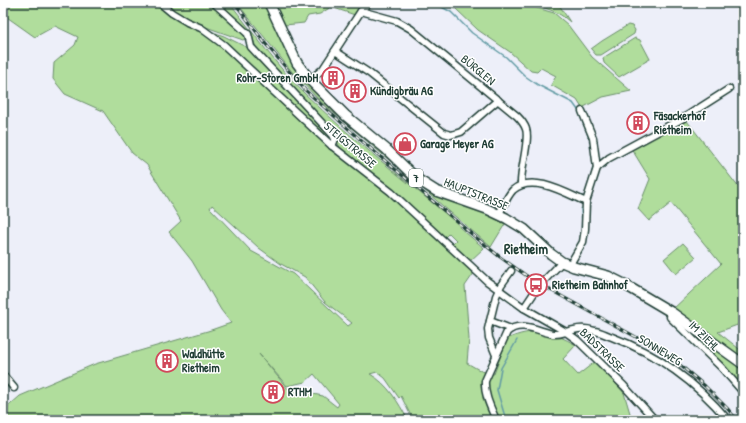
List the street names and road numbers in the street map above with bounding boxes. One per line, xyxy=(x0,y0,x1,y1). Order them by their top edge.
street label: BÜRGLEN xyxy=(457,50,499,89)
street label: STEIGSTRASSE xyxy=(320,118,381,172)
road number: 7 xyxy=(409,169,423,187)
street label: HAUPTSTRASSE xyxy=(441,173,512,214)
street label: IM ZIEHL xyxy=(685,317,724,355)
street label: BADSTRASSE xyxy=(576,324,629,376)
street label: SONNEWEG xyxy=(635,330,686,370)

